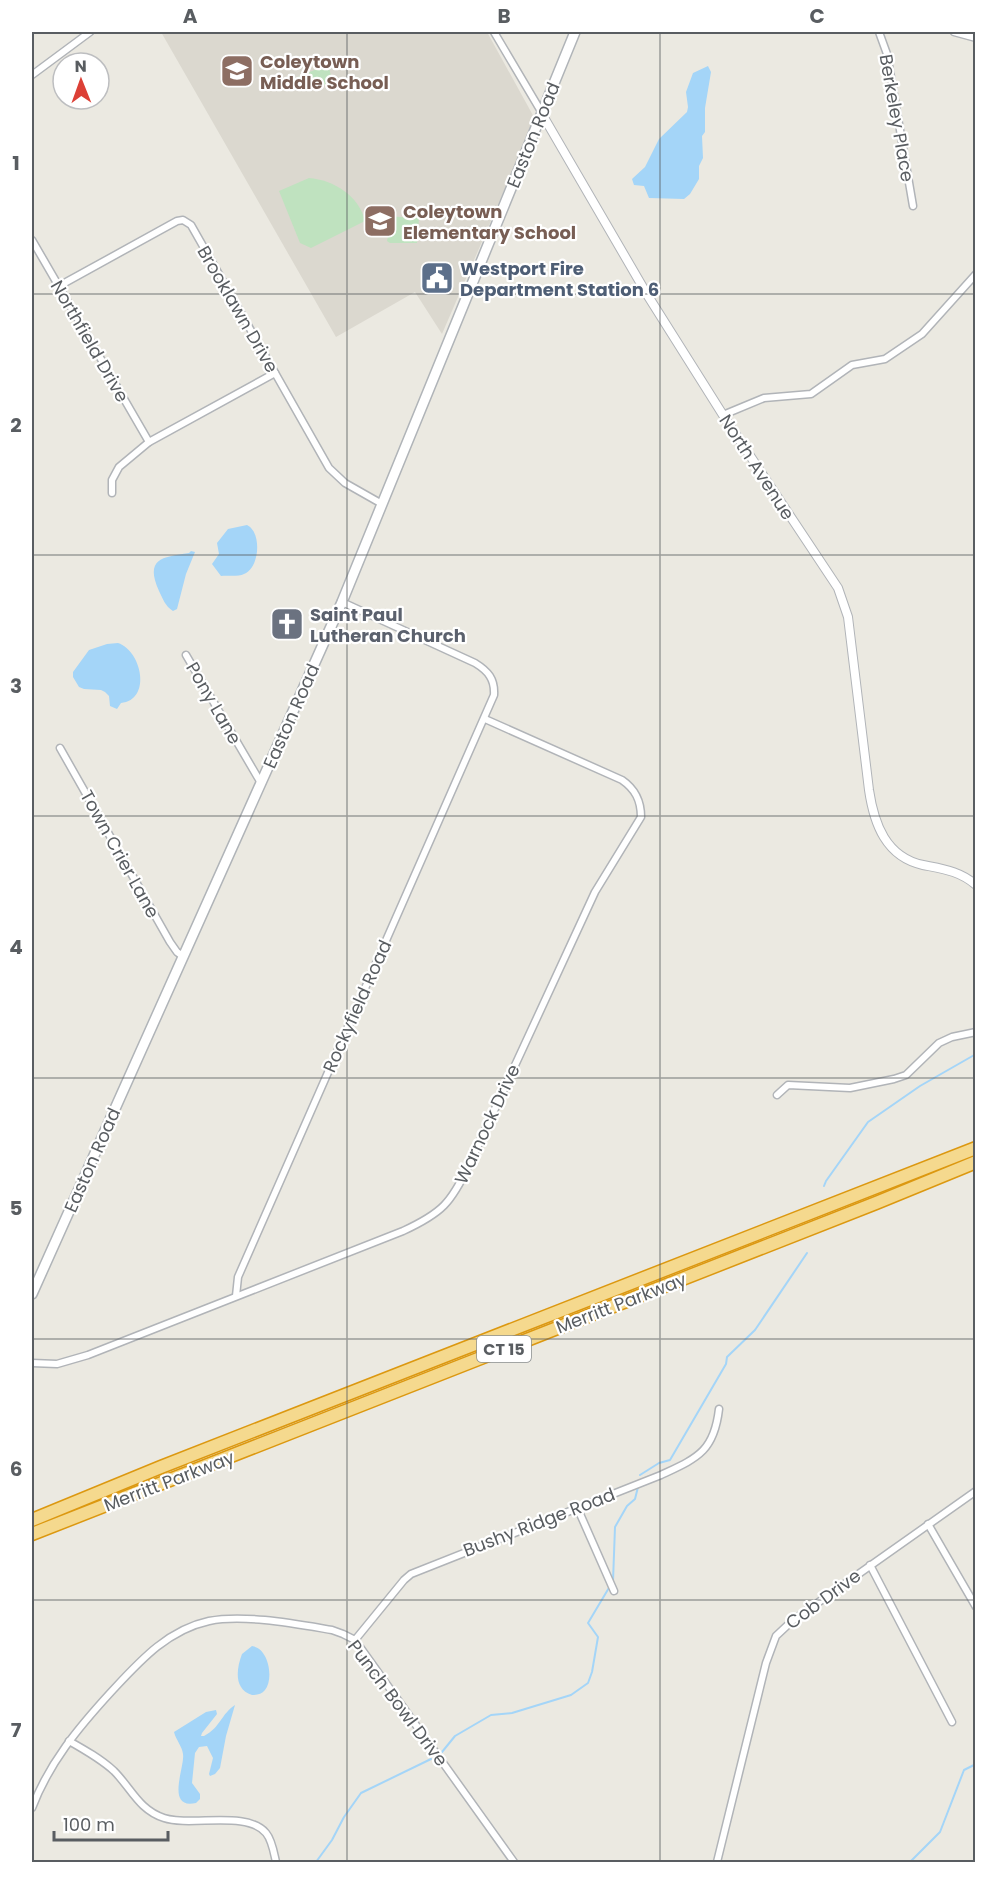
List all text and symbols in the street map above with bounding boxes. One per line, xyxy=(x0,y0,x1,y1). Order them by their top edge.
text: A xyxy=(183,2,198,30)
text: B xyxy=(497,2,511,30)
text: C xyxy=(809,2,825,30)
place label: Coleytown Middle School xyxy=(260,49,389,95)
north arrow xyxy=(51,51,111,111)
street label: Berkeley Place xyxy=(873,52,921,184)
school or university icon: Coleytown Middle School xyxy=(219,53,255,89)
text: N xyxy=(75,55,87,78)
street label: Easton Road xyxy=(500,78,566,192)
text: 1 xyxy=(12,149,20,177)
place label: Coleytown Elementary School xyxy=(403,199,576,245)
school or university icon: Coleytown Elementary School xyxy=(362,203,398,239)
street label: Brooklawn Drive xyxy=(191,241,285,377)
place label: Westport Fire Department Station 6 xyxy=(460,256,659,302)
public building icon: Westport Fire Department Station 6 xyxy=(419,260,455,296)
street label: Northfield Drive xyxy=(45,275,135,407)
street label: North Avenue xyxy=(713,409,801,525)
text: 2 xyxy=(10,411,22,439)
place label: Saint Paul Lutheran Church xyxy=(310,602,466,648)
church icon: Saint Paul Lutheran Church xyxy=(269,606,305,642)
street label: Pony Lane xyxy=(180,657,248,749)
street label: Easton Road xyxy=(257,660,325,772)
text: 3 xyxy=(10,672,22,700)
street label: Town Crier Lane xyxy=(74,786,166,922)
text: 4 xyxy=(9,933,23,961)
street label: Rockyfield Road xyxy=(317,936,397,1076)
street label: Warnock Drive xyxy=(448,1060,526,1188)
street label: Easton Road xyxy=(58,1104,126,1216)
text: 5 xyxy=(10,1194,23,1222)
street label: Merritt Parkway xyxy=(552,1267,690,1339)
road number: CT 15 xyxy=(477,1336,531,1362)
street label: Merritt Parkway xyxy=(100,1445,238,1517)
text: 6 xyxy=(10,1455,22,1483)
street label: Bushy Ridge Road xyxy=(459,1482,619,1562)
street label: Cob Drive xyxy=(780,1563,866,1635)
street label: Punch Bowl Drive xyxy=(342,1635,454,1771)
text: 7 xyxy=(11,1716,22,1744)
scale bar xyxy=(54,1804,168,1842)
text: 100 m xyxy=(63,1812,115,1837)

